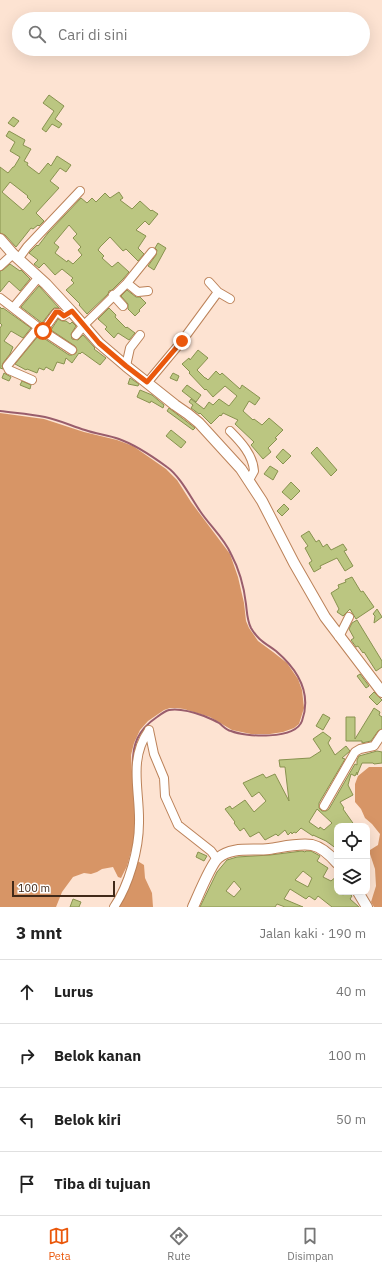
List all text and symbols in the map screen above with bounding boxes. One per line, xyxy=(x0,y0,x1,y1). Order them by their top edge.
search box xyxy=(12,12,370,56)
icon: search xyxy=(26,23,48,45)
text: Cari di sini xyxy=(58,25,127,44)
route start xyxy=(34,322,52,340)
route end xyxy=(173,332,191,350)
map controls xyxy=(334,823,370,895)
button: locate xyxy=(334,823,370,859)
button: layers xyxy=(334,859,370,895)
scale bar xyxy=(12,879,115,898)
text: 100 m xyxy=(18,881,50,895)
text: 3 mnt xyxy=(16,922,62,944)
text: Jalan kaki · 190 m xyxy=(259,925,366,942)
icon: ahead xyxy=(16,981,38,1003)
text: Lurus xyxy=(54,982,93,1001)
text: 40 m xyxy=(336,983,366,1000)
icon: right xyxy=(16,1045,38,1067)
text: Belok kanan xyxy=(54,1046,141,1065)
text: 100 m xyxy=(328,1047,366,1064)
icon: left xyxy=(16,1109,38,1131)
text: Belok kiri xyxy=(54,1110,121,1129)
text: 50 m xyxy=(336,1111,366,1128)
icon: arrive xyxy=(16,1173,38,1195)
text: Tiba di tujuan xyxy=(54,1174,151,1193)
tab: Peta xyxy=(48,1225,71,1263)
tab: Rute xyxy=(167,1225,191,1263)
tab: Disimpan xyxy=(287,1225,334,1263)

